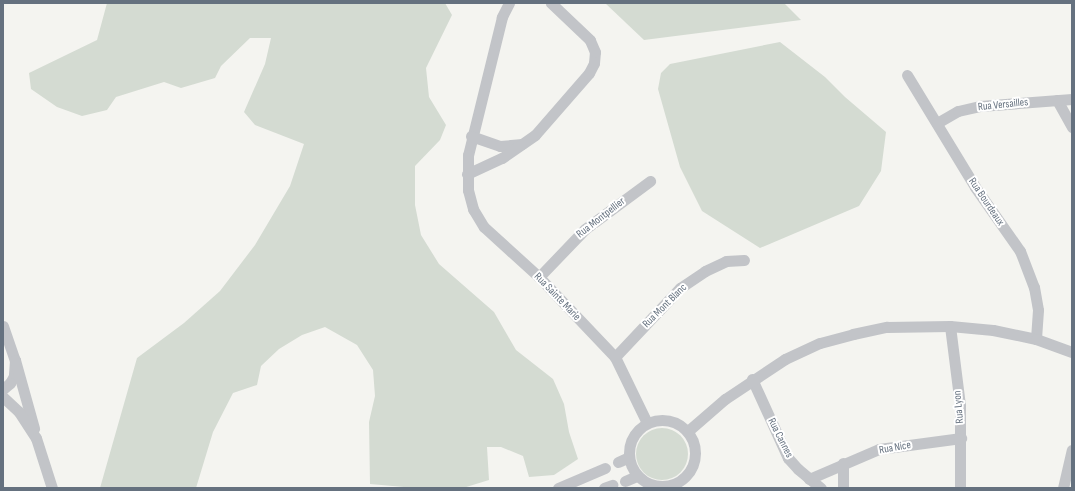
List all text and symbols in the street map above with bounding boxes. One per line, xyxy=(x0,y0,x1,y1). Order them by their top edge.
street label: Rua Versailles xyxy=(977,96,1029,114)
street label: Rua Bourdeaux xyxy=(965,176,1007,228)
street label: Rua Montpellier xyxy=(574,195,628,241)
street label: Rua Sainte Marie xyxy=(531,270,583,324)
street label: Rua Mont Blanc xyxy=(640,281,690,331)
street label: Rua Lyon xyxy=(951,390,967,424)
street label: Rua Cannes xyxy=(764,416,796,460)
street label: Rua Nice xyxy=(878,439,912,457)

